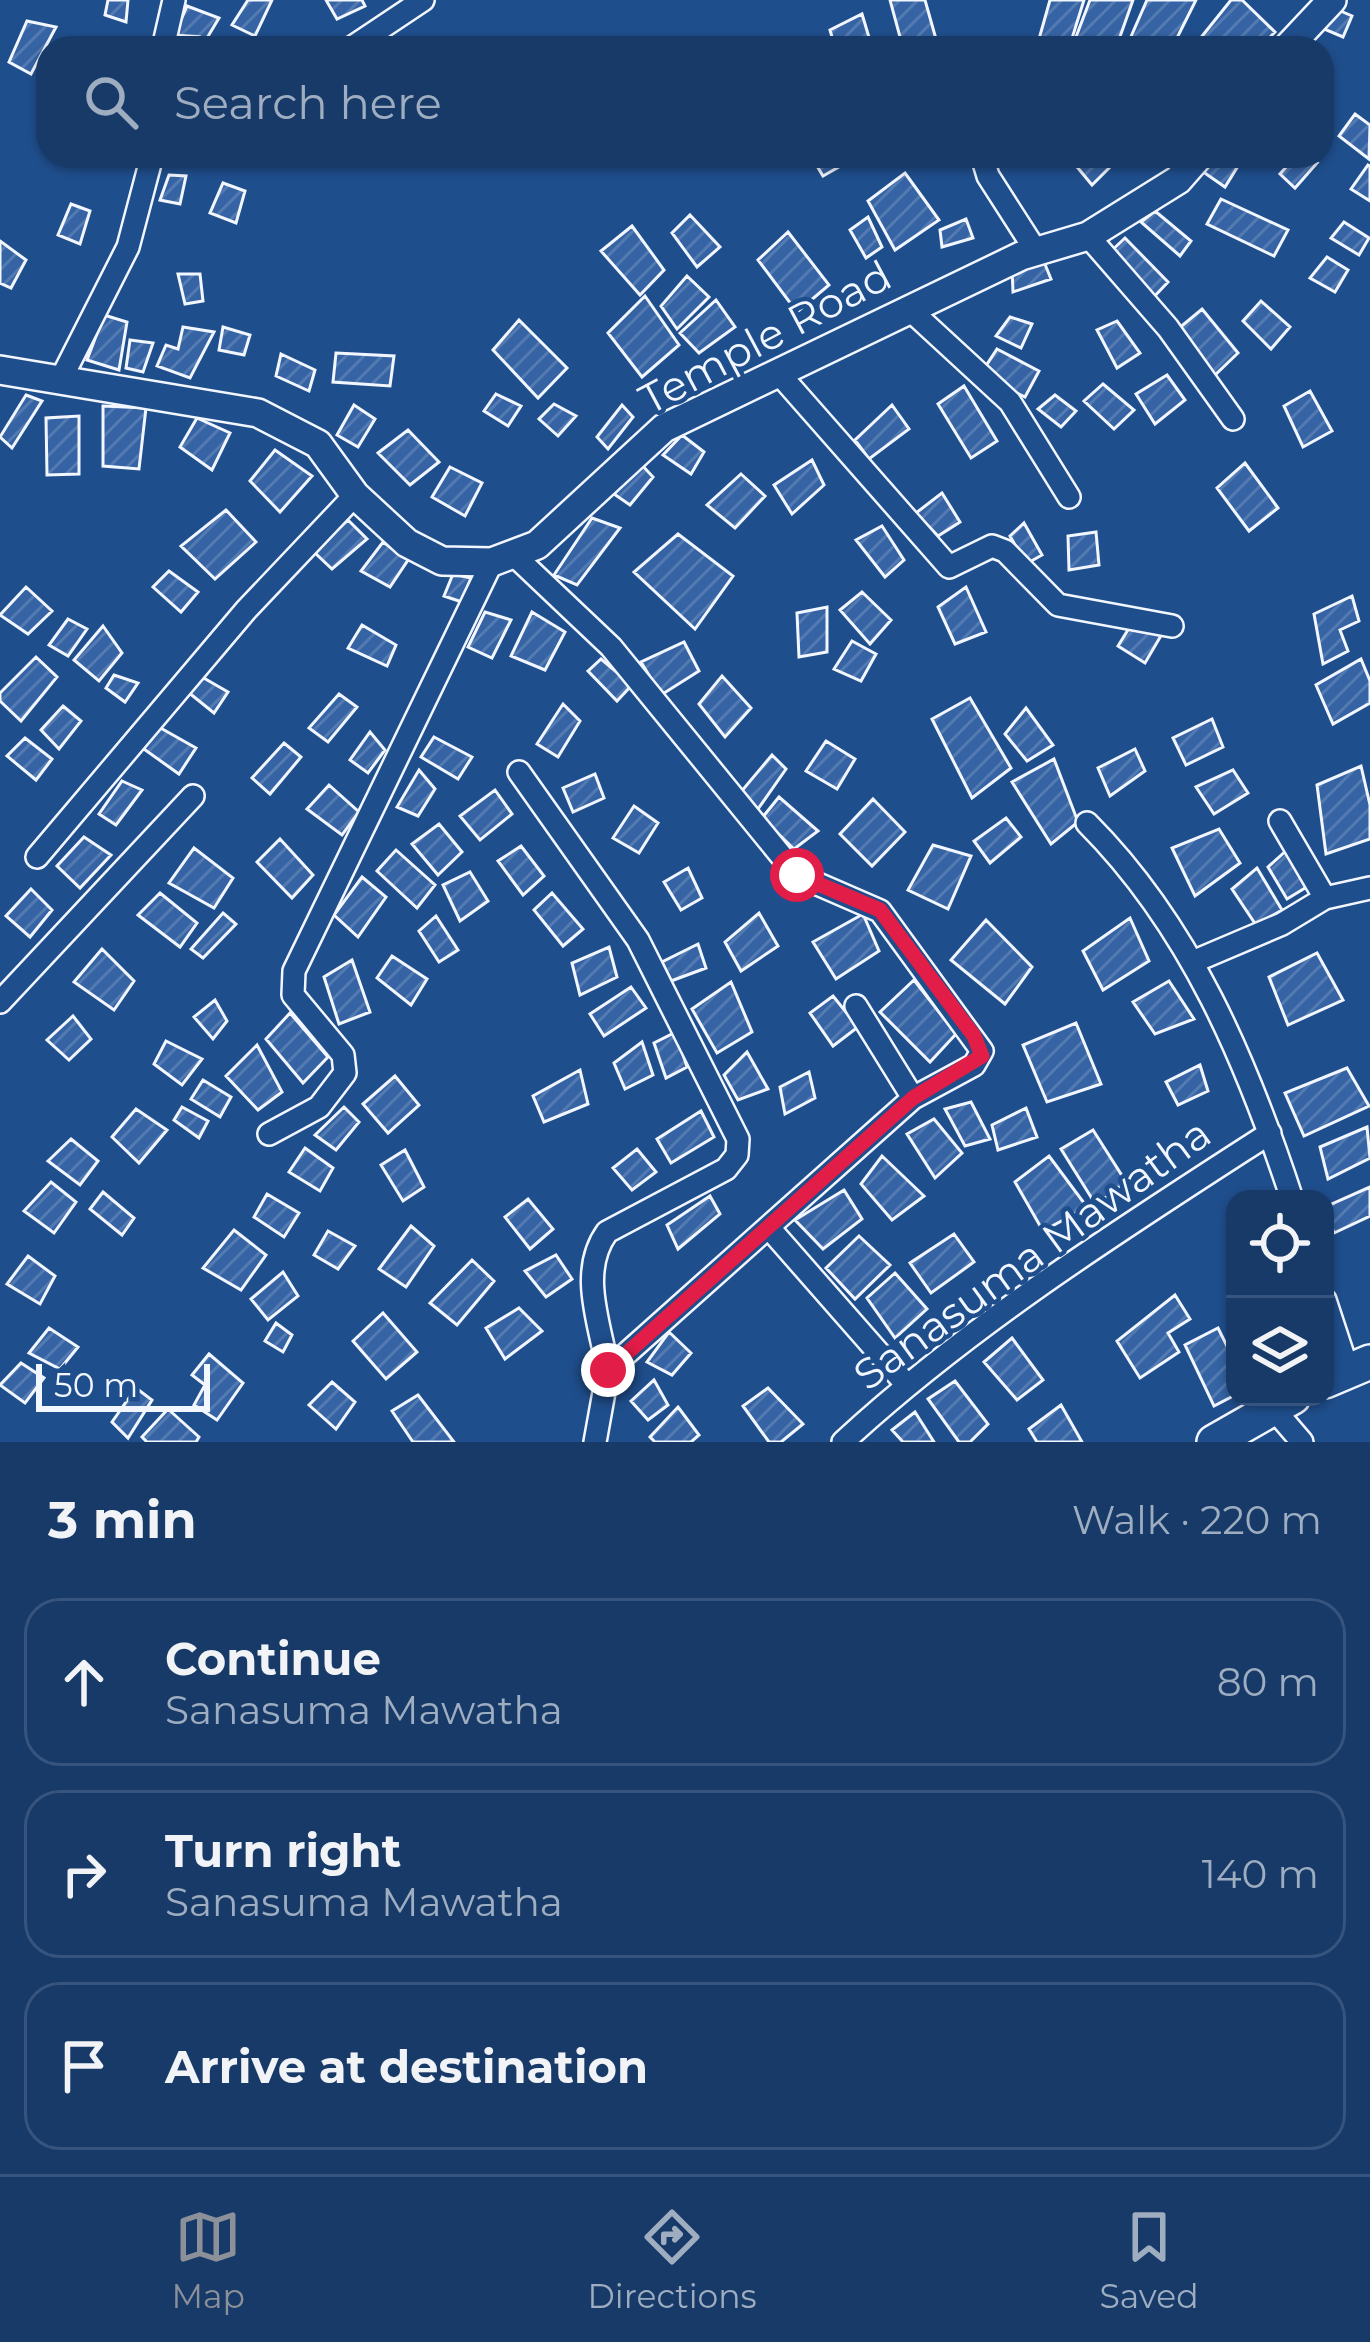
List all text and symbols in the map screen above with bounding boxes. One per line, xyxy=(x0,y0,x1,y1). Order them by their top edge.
search box xyxy=(36,36,1334,168)
icon: search xyxy=(78,69,144,135)
text: Search here xyxy=(174,75,442,130)
street label: Temple Road xyxy=(630,249,900,425)
route start xyxy=(770,848,824,902)
street label: Sanasuma Mawatha xyxy=(843,1107,1221,1401)
map controls xyxy=(1226,1190,1334,1406)
button: locate xyxy=(1226,1190,1334,1298)
button: layers xyxy=(1226,1298,1334,1406)
route end xyxy=(581,1343,635,1397)
scale bar xyxy=(36,1358,210,1411)
text: 50 m xyxy=(54,1365,138,1405)
text: 3 min xyxy=(48,1489,197,1551)
text: Walk · 220 m xyxy=(1072,1496,1322,1544)
text: Continue xyxy=(165,1631,381,1686)
icon: ahead xyxy=(51,1649,117,1715)
text: 80 m xyxy=(1217,1658,1319,1706)
text: Sanasuma Mawatha xyxy=(165,1686,563,1734)
text: Turn right xyxy=(165,1823,401,1878)
icon: right xyxy=(51,1841,117,1907)
text: 140 m xyxy=(1202,1850,1319,1898)
text: Sanasuma Mawatha xyxy=(165,1878,563,1926)
icon: arrive xyxy=(51,2033,117,2099)
text: Arrive at destination xyxy=(165,2039,648,2094)
tab: Map xyxy=(171,2204,245,2316)
tab: Directions xyxy=(588,2204,757,2316)
tab: Saved xyxy=(1099,2204,1199,2316)

